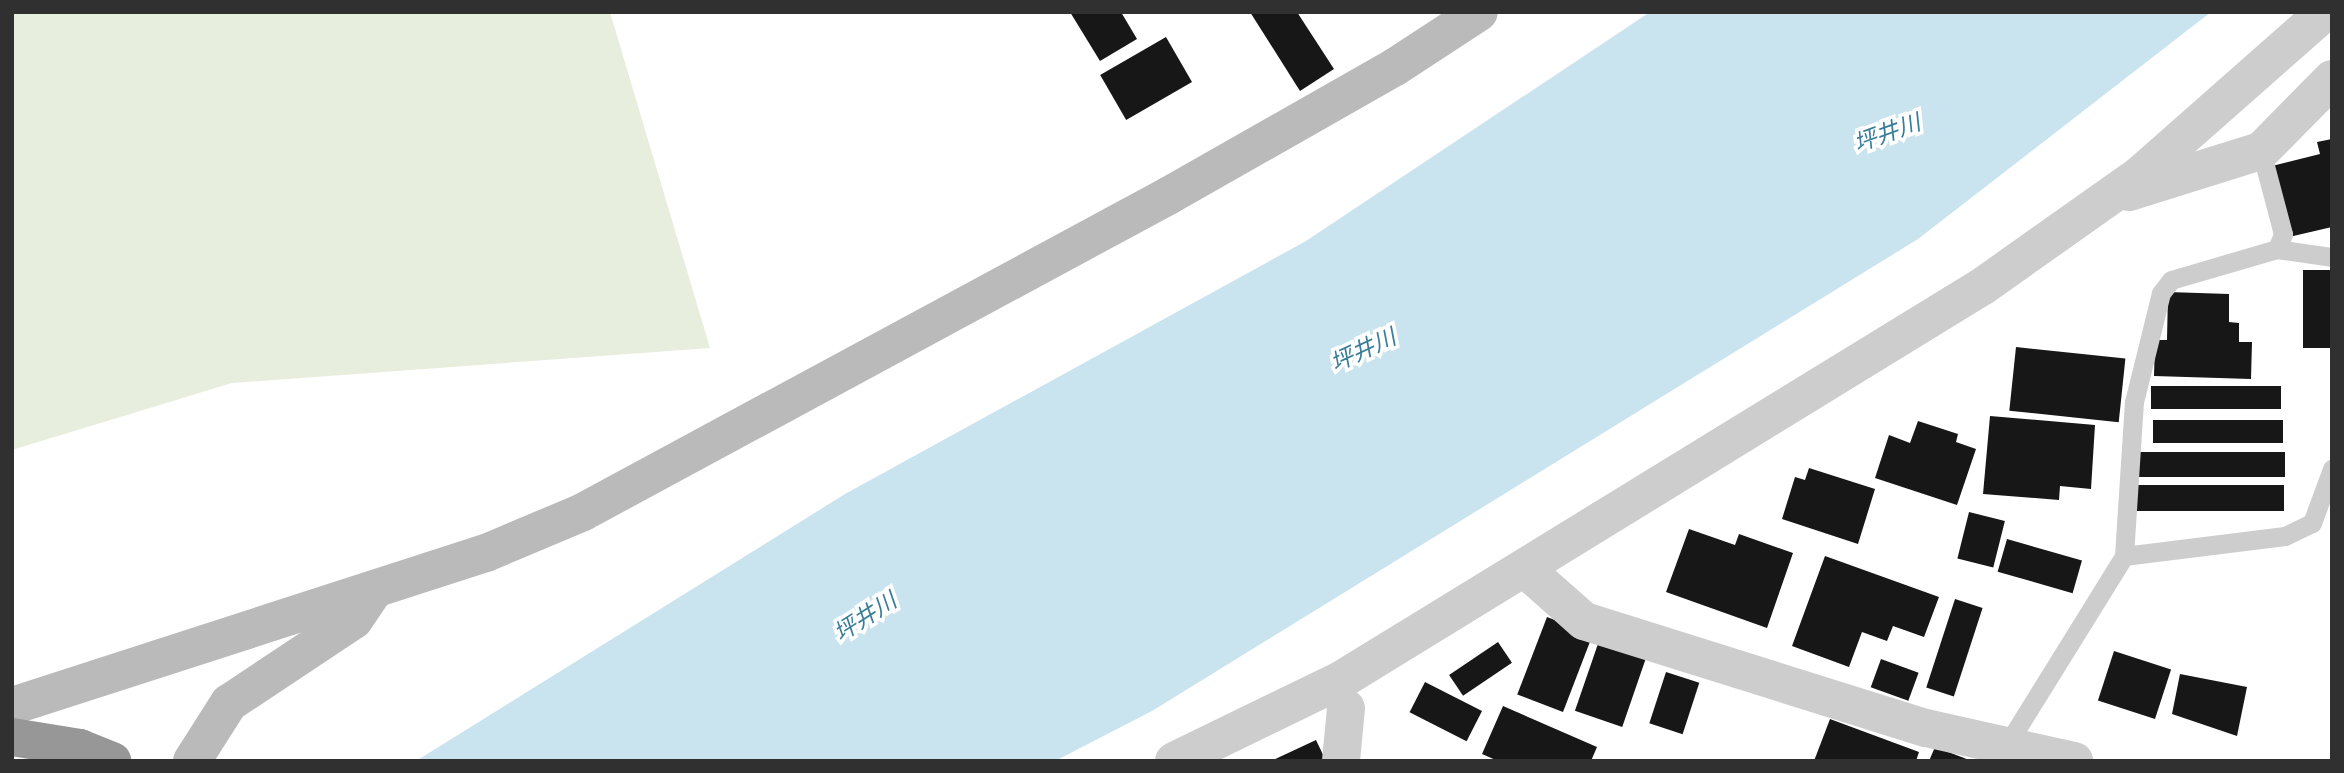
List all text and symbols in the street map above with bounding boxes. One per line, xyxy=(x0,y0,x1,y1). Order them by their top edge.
water label: 坪井川 xyxy=(1850,108,1924,158)
water label: 坪井川 xyxy=(1326,323,1400,377)
water label: 坪井川 xyxy=(829,587,901,647)

